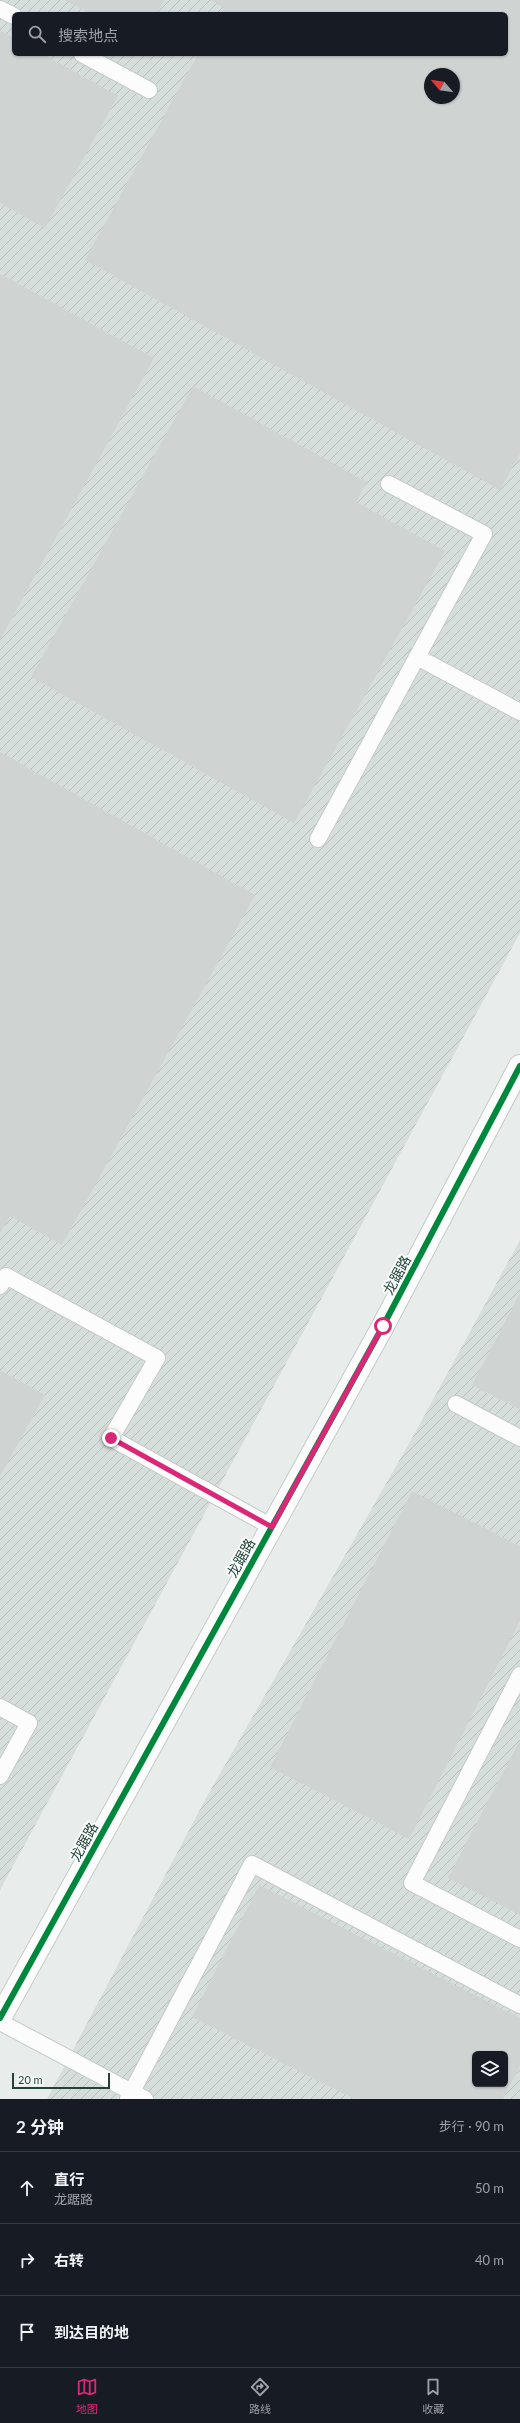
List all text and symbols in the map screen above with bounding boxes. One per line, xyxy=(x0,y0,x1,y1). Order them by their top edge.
search box xyxy=(12,12,508,56)
icon: search xyxy=(26,23,48,45)
text: 搜索地点 xyxy=(58,26,118,44)
north arrow xyxy=(424,68,460,104)
street label: 龙踞路 xyxy=(379,1252,414,1297)
route start xyxy=(374,1317,392,1335)
route end xyxy=(102,1429,120,1447)
street label: 龙踞路 xyxy=(223,1535,258,1580)
street label: 龙踞路 xyxy=(66,1819,101,1864)
map controls xyxy=(472,2051,508,2087)
button: layers xyxy=(472,2051,508,2087)
scale bar xyxy=(12,2071,110,2090)
text: 20 m xyxy=(18,2073,43,2086)
text: 2 分钟 xyxy=(16,2116,64,2137)
text: 步行 · 90 m xyxy=(439,2118,504,2134)
text: 直行 xyxy=(54,2170,84,2188)
icon: ahead xyxy=(16,2177,38,2199)
text: 50 m xyxy=(475,2180,504,2196)
text: 龙踞路 xyxy=(54,2191,93,2207)
icon: right xyxy=(16,2249,38,2271)
text: 右转 xyxy=(54,2251,84,2269)
text: 40 m xyxy=(475,2252,504,2268)
icon: arrive xyxy=(16,2321,38,2343)
text: 到达目的地 xyxy=(54,2323,129,2341)
tab: 地图 xyxy=(76,2376,98,2416)
tab: 路线 xyxy=(249,2376,271,2416)
tab: 收藏 xyxy=(422,2376,444,2416)

